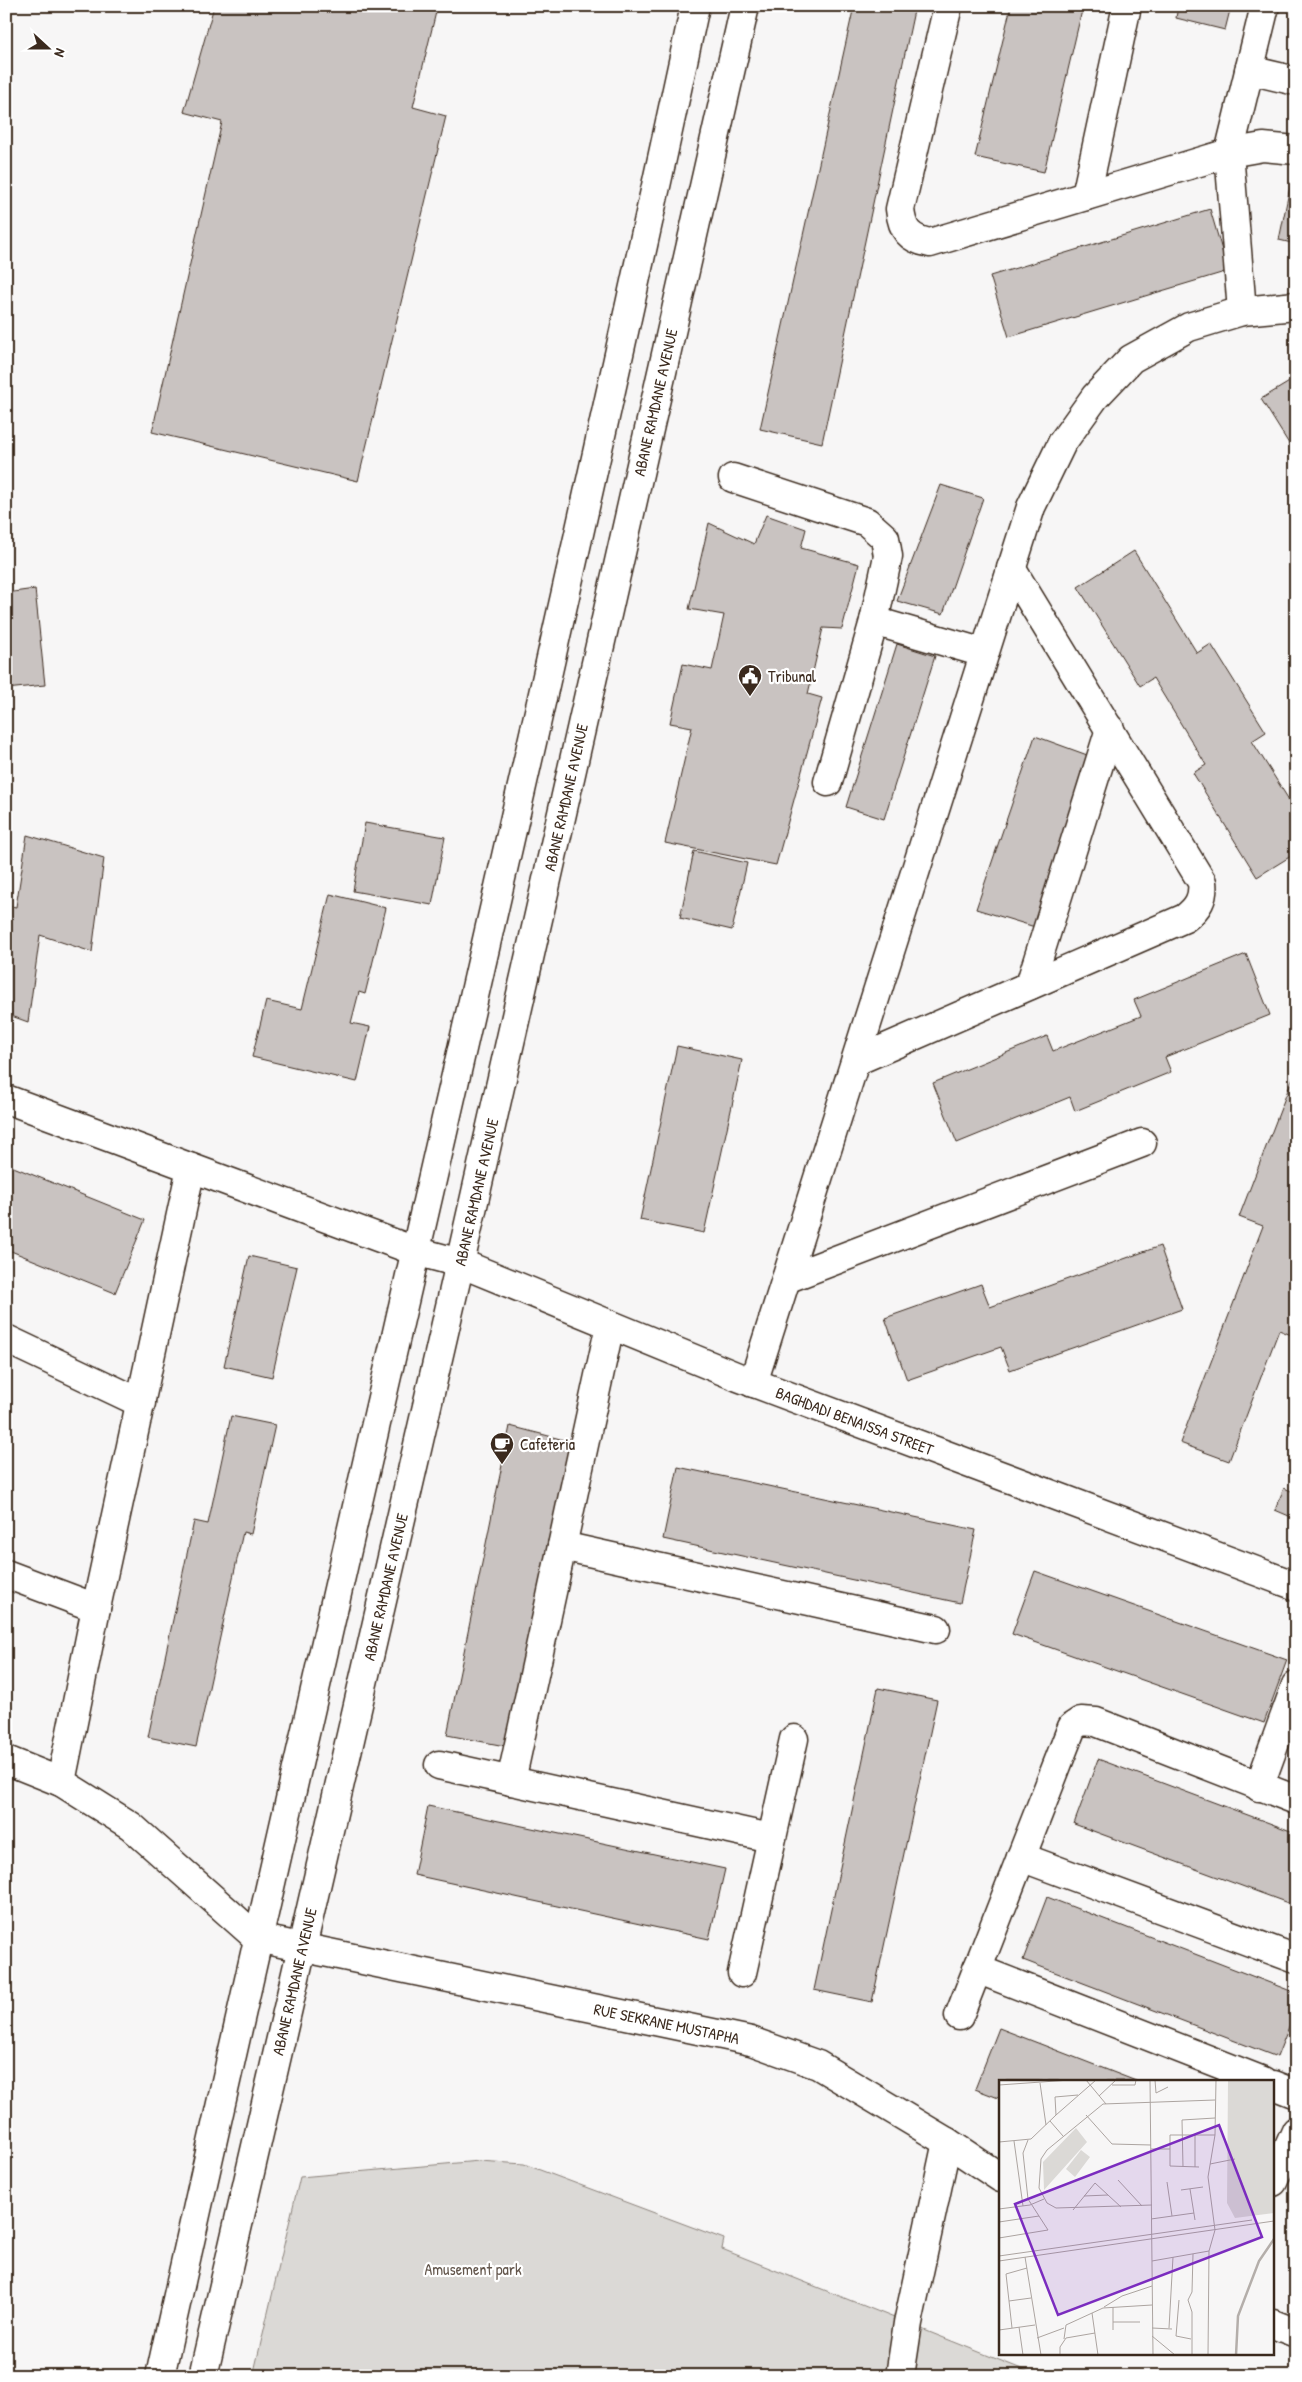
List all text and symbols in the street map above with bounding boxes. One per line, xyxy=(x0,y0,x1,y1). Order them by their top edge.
north arrow xyxy=(22,22,72,72)
text: N xyxy=(50,46,71,60)
street label: ABANE RAMDANE AVENUE xyxy=(628,326,683,478)
public building icon: Tribunal xyxy=(737,663,763,697)
place label: Tribunal xyxy=(768,665,817,687)
street label: ABANE RAMDANE AVENUE xyxy=(538,721,593,873)
street label: ABANE RAMDANE AVENUE xyxy=(449,1116,503,1268)
street label: BAGHDADI BENAISSA STREET xyxy=(773,1381,937,1460)
cafe icon: Cafeteria xyxy=(489,1431,515,1465)
place label: Cafeteria xyxy=(520,1433,575,1455)
street label: ABANE RAMDANE AVENUE xyxy=(358,1511,413,1663)
street label: ABANE RAMDANE AVENUE xyxy=(266,1906,322,2057)
street label: RUE SEKRANE MUSTAPHA xyxy=(592,1998,742,2049)
inset map xyxy=(999,2080,1274,2354)
park label: Amusement park xyxy=(424,2258,522,2280)

